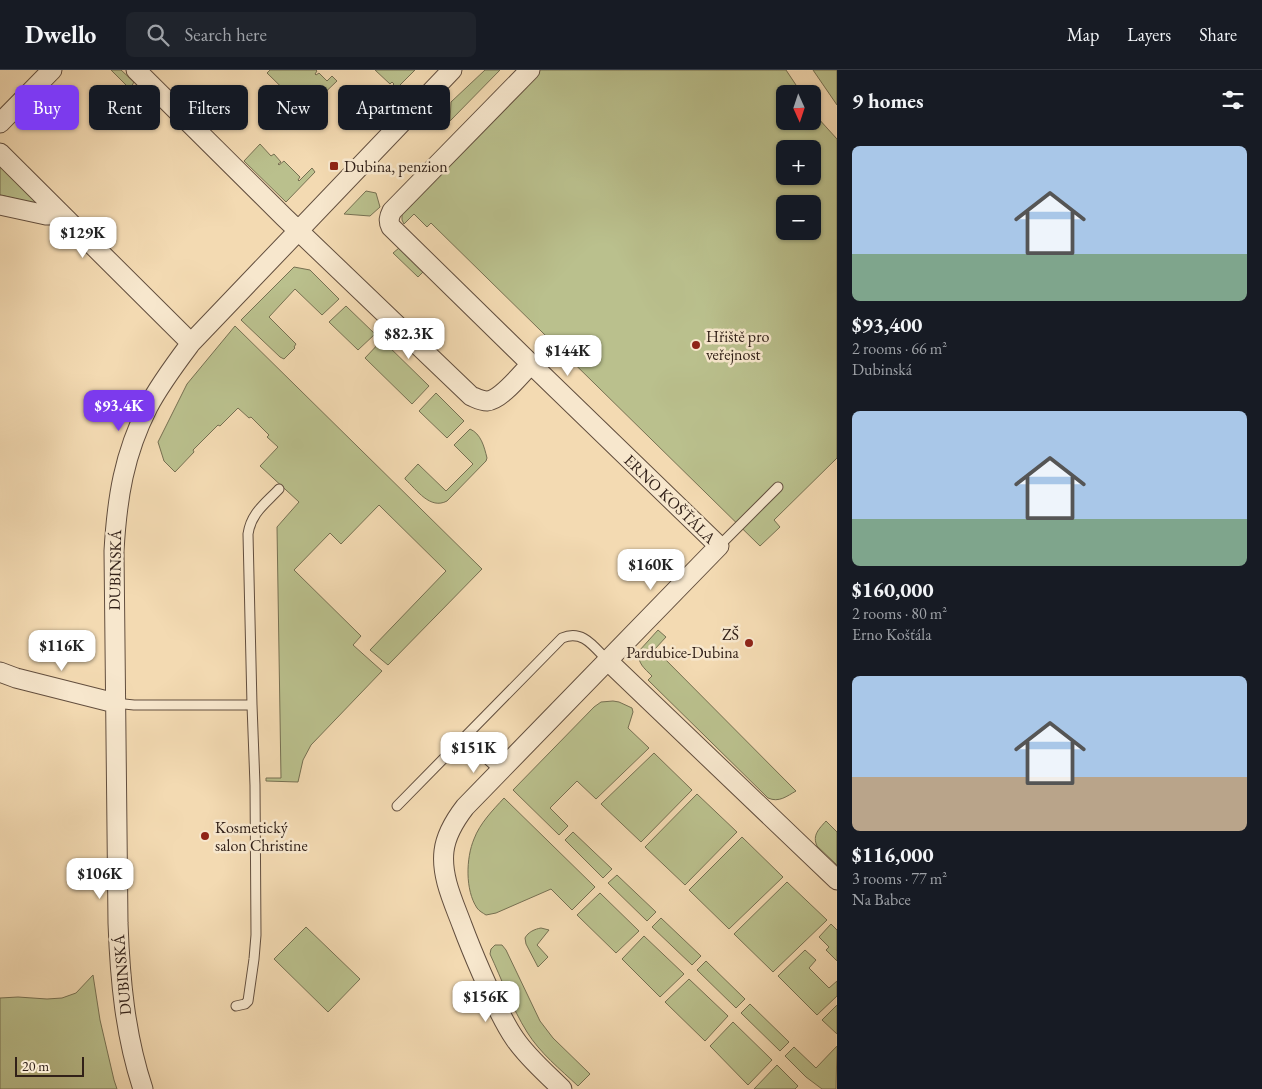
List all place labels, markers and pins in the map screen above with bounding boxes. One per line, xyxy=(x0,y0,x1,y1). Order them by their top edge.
place label: Dubina, penzion xyxy=(344,156,448,177)
marker: Dubina, penzion xyxy=(328,160,340,172)
pin: $129K xyxy=(48,216,118,259)
pin: $82.3K xyxy=(368,318,450,360)
place label: Hřiště pro veřejnost xyxy=(706,326,770,365)
pin: $144K xyxy=(533,334,603,377)
marker: Hřiště pro veřejnost xyxy=(690,339,702,351)
pin: $93.4K xyxy=(78,390,160,432)
pin: $160K xyxy=(616,548,686,591)
place label: ZŠ Pardubice-Dubina xyxy=(626,624,740,663)
pin: $116K xyxy=(27,630,97,672)
marker: ZŠ Pardubice-Dubina xyxy=(743,637,755,649)
pin: $151K xyxy=(439,732,509,774)
place label: Kosmetický salon Christine xyxy=(215,817,308,856)
marker: Kosmetický salon Christine xyxy=(199,830,211,842)
pin: $106K xyxy=(65,858,135,900)
pin: $156K xyxy=(451,980,521,1023)

